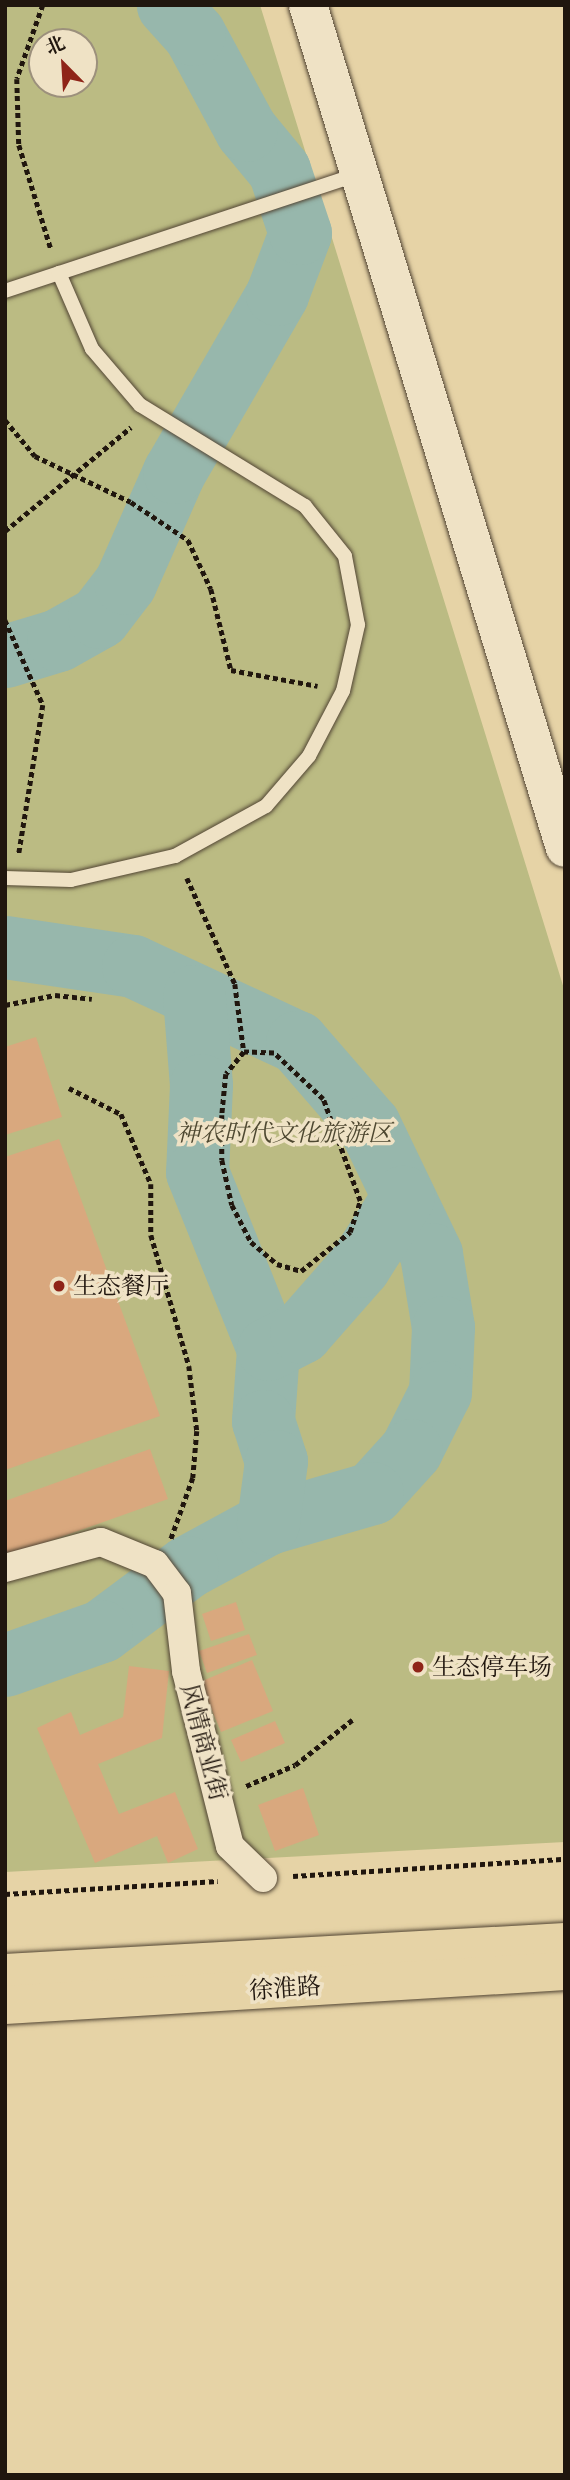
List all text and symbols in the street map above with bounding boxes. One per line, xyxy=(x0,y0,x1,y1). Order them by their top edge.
north arrow xyxy=(28,28,98,98)
text: 北 xyxy=(42,31,68,60)
park label: 神农时代文化旅游区 xyxy=(176,1119,392,1147)
place label: 生态餐厅 xyxy=(73,1272,169,1300)
marker: 生态餐厅 xyxy=(51,1278,67,1294)
place label: 生态停车场 xyxy=(432,1653,552,1681)
marker: 生态停车场 xyxy=(410,1659,426,1675)
street label: 风情商业街 xyxy=(175,1680,233,1804)
street label: 徐淮路 xyxy=(248,1971,322,2005)

